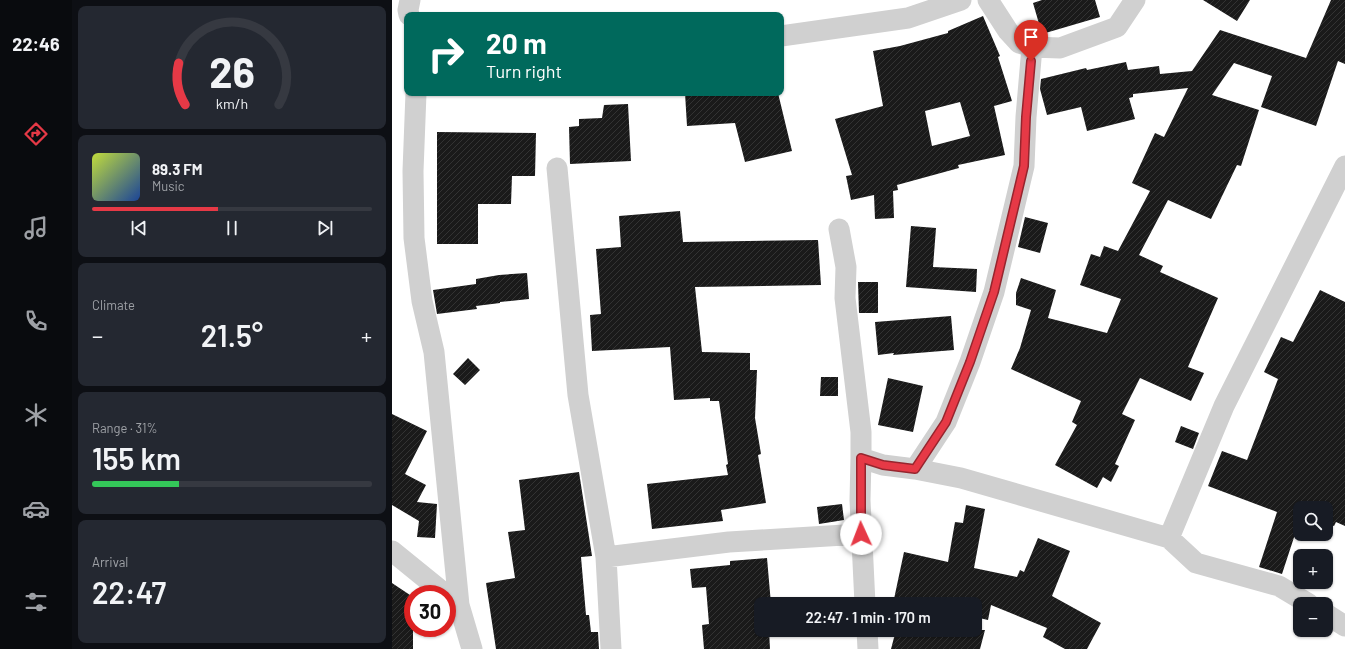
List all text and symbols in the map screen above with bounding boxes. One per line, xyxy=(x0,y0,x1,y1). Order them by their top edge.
pin xyxy=(1014,20,1048,61)
text: 20 m xyxy=(486,26,547,60)
icon: arrive xyxy=(1020,26,1042,48)
icon: right xyxy=(420,28,472,80)
text: 22:46 xyxy=(12,33,60,55)
text: 26 xyxy=(209,46,255,96)
text: Turn right xyxy=(486,60,562,82)
text: km/h xyxy=(216,95,248,112)
icon: directions xyxy=(22,120,50,148)
text: 89.3 FM xyxy=(152,160,202,178)
text: Music xyxy=(152,178,185,194)
icon: music xyxy=(22,214,50,242)
icon: previous xyxy=(128,217,150,239)
icon: pause xyxy=(221,217,243,239)
icon: next xyxy=(314,217,336,239)
text: Climate xyxy=(92,297,135,313)
icon: phone xyxy=(22,307,50,335)
text: 21.5° xyxy=(201,317,263,353)
text: − xyxy=(92,322,103,348)
text: + xyxy=(361,322,372,348)
icon: climate xyxy=(22,401,50,429)
text: Range · 31% xyxy=(92,420,158,436)
text: 155 km xyxy=(92,440,181,476)
icon: car xyxy=(22,495,50,523)
map controls xyxy=(1293,501,1333,637)
button: search xyxy=(1293,501,1333,541)
position arrow xyxy=(840,513,882,555)
button: + xyxy=(1293,549,1333,589)
text: Arrival xyxy=(92,554,128,570)
text: 22:47 xyxy=(92,574,166,610)
speed limit sign: 30 xyxy=(404,585,456,637)
icon: filters xyxy=(22,588,50,616)
button: − xyxy=(1293,597,1333,637)
text: 22:47 · 1 min · 170 m xyxy=(805,608,931,626)

